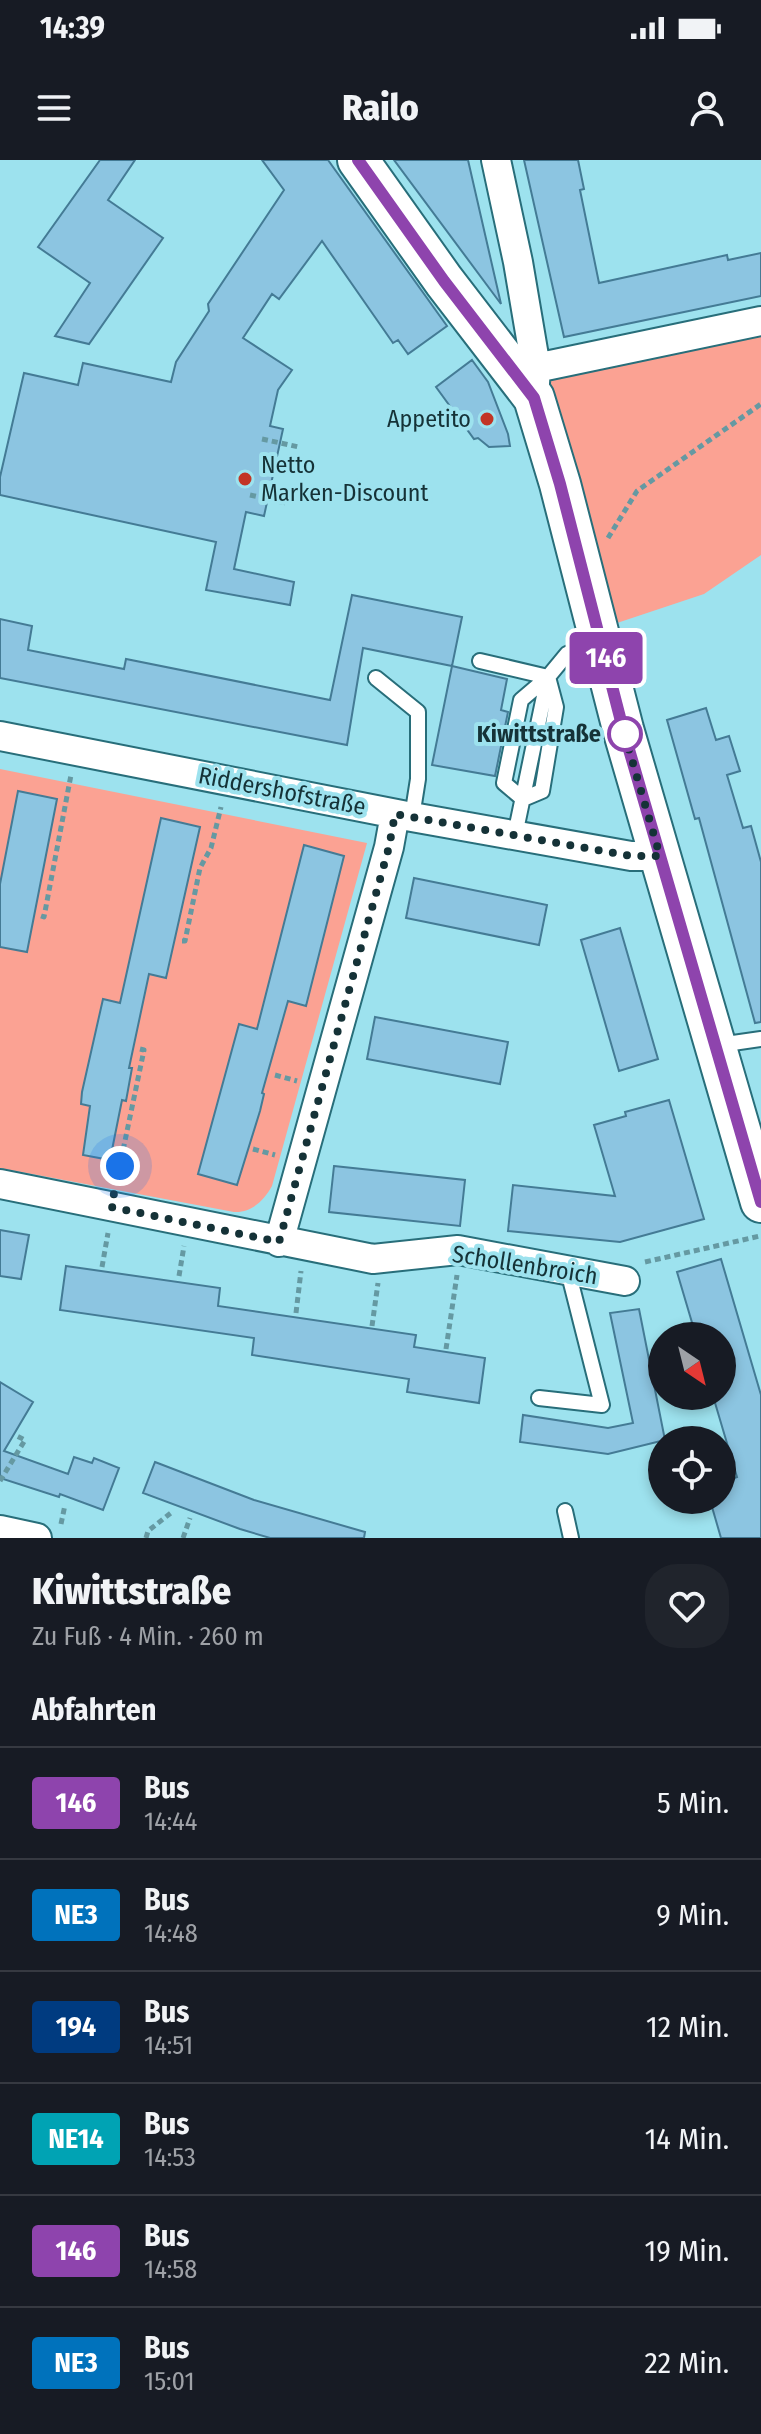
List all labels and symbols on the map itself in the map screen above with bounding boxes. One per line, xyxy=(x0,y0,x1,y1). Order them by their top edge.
place label: Appetito xyxy=(387,405,471,433)
marker: Appetito xyxy=(478,410,496,428)
place label: Netto Marken-Discount xyxy=(261,451,428,507)
marker: Netto Marken-Discount xyxy=(236,470,254,488)
line badge: 146 xyxy=(560,632,652,684)
marker: Kiwittstraße xyxy=(608,717,642,751)
place label: Kiwittstraße xyxy=(477,720,601,748)
street label: Riddershofstraße xyxy=(196,761,368,821)
your location xyxy=(100,1146,140,1186)
street label: Schollenbroich xyxy=(450,1240,600,1290)
north arrow xyxy=(648,1322,736,1410)

